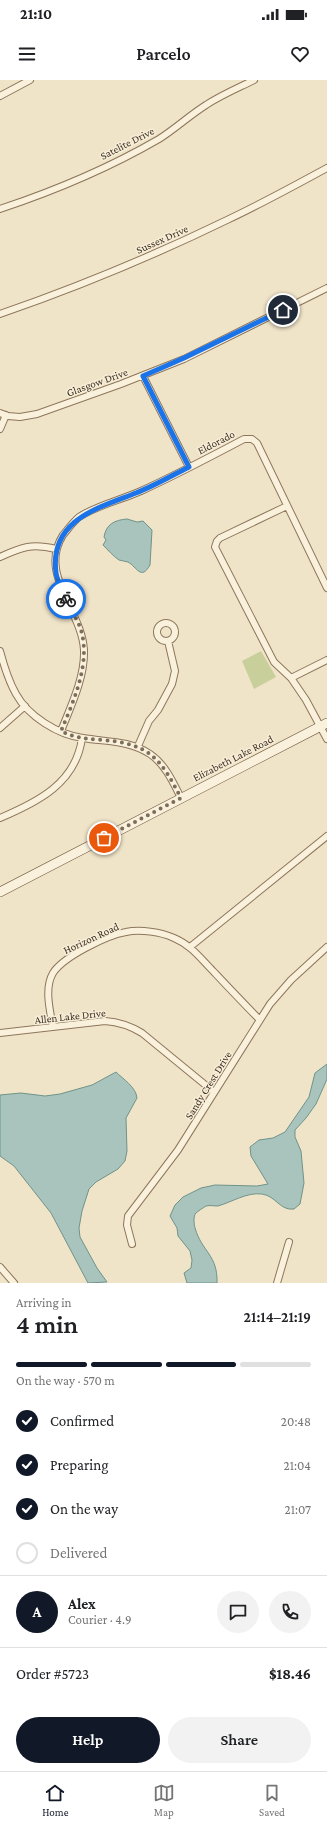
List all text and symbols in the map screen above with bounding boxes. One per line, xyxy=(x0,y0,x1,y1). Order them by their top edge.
text: 21:10 xyxy=(20,6,52,22)
icon: menu xyxy=(16,43,38,65)
icon: heart xyxy=(289,43,311,65)
text: Parcelo xyxy=(136,44,191,64)
street label: Satelite Drive xyxy=(98,124,156,162)
street label: Sussex Drive xyxy=(134,222,190,256)
pin xyxy=(266,293,300,327)
icon: home xyxy=(272,299,294,321)
street label: Glasgow Drive xyxy=(65,365,130,400)
street label: Eldorado xyxy=(195,427,237,456)
courier xyxy=(46,579,86,619)
icon: bike xyxy=(55,588,77,610)
street label: Elizabeth Lake Road xyxy=(191,732,275,783)
pin xyxy=(87,821,121,855)
icon: bag xyxy=(93,827,115,849)
street label: Horizon Road xyxy=(61,920,121,956)
street label: Allen Lake Drive xyxy=(34,1006,106,1026)
street label: Sandy Crest Drive xyxy=(182,1049,235,1122)
text: Arriving in xyxy=(16,1295,72,1310)
text: 21:14–21:19 xyxy=(244,1309,311,1325)
text: 4 min xyxy=(16,1310,78,1339)
text: On the way · 570 m xyxy=(16,1373,115,1388)
icon: check xyxy=(16,1410,38,1432)
text: Confirmed xyxy=(50,1413,114,1429)
text: 20:48 xyxy=(281,1414,311,1429)
icon: check xyxy=(16,1454,38,1476)
text: Preparing xyxy=(50,1457,109,1473)
text: 21:04 xyxy=(284,1458,311,1473)
icon: check xyxy=(16,1498,38,1520)
text: On the way xyxy=(50,1501,118,1517)
text: 21:07 xyxy=(284,1502,311,1517)
text: Delivered xyxy=(50,1545,107,1561)
button: chat xyxy=(217,1591,259,1633)
button: phone xyxy=(269,1591,311,1633)
text: Alex xyxy=(68,1596,96,1612)
text: A xyxy=(33,1604,41,1620)
text: Courier · 4.9 xyxy=(68,1612,132,1627)
text: Order #5723 xyxy=(16,1666,89,1682)
text: $18.46 xyxy=(269,1666,311,1682)
button: Help xyxy=(16,1717,160,1763)
button: Share xyxy=(168,1717,311,1763)
tab: Home xyxy=(42,1782,69,1818)
tab: Map xyxy=(153,1782,175,1818)
tab: Saved xyxy=(259,1782,285,1818)

